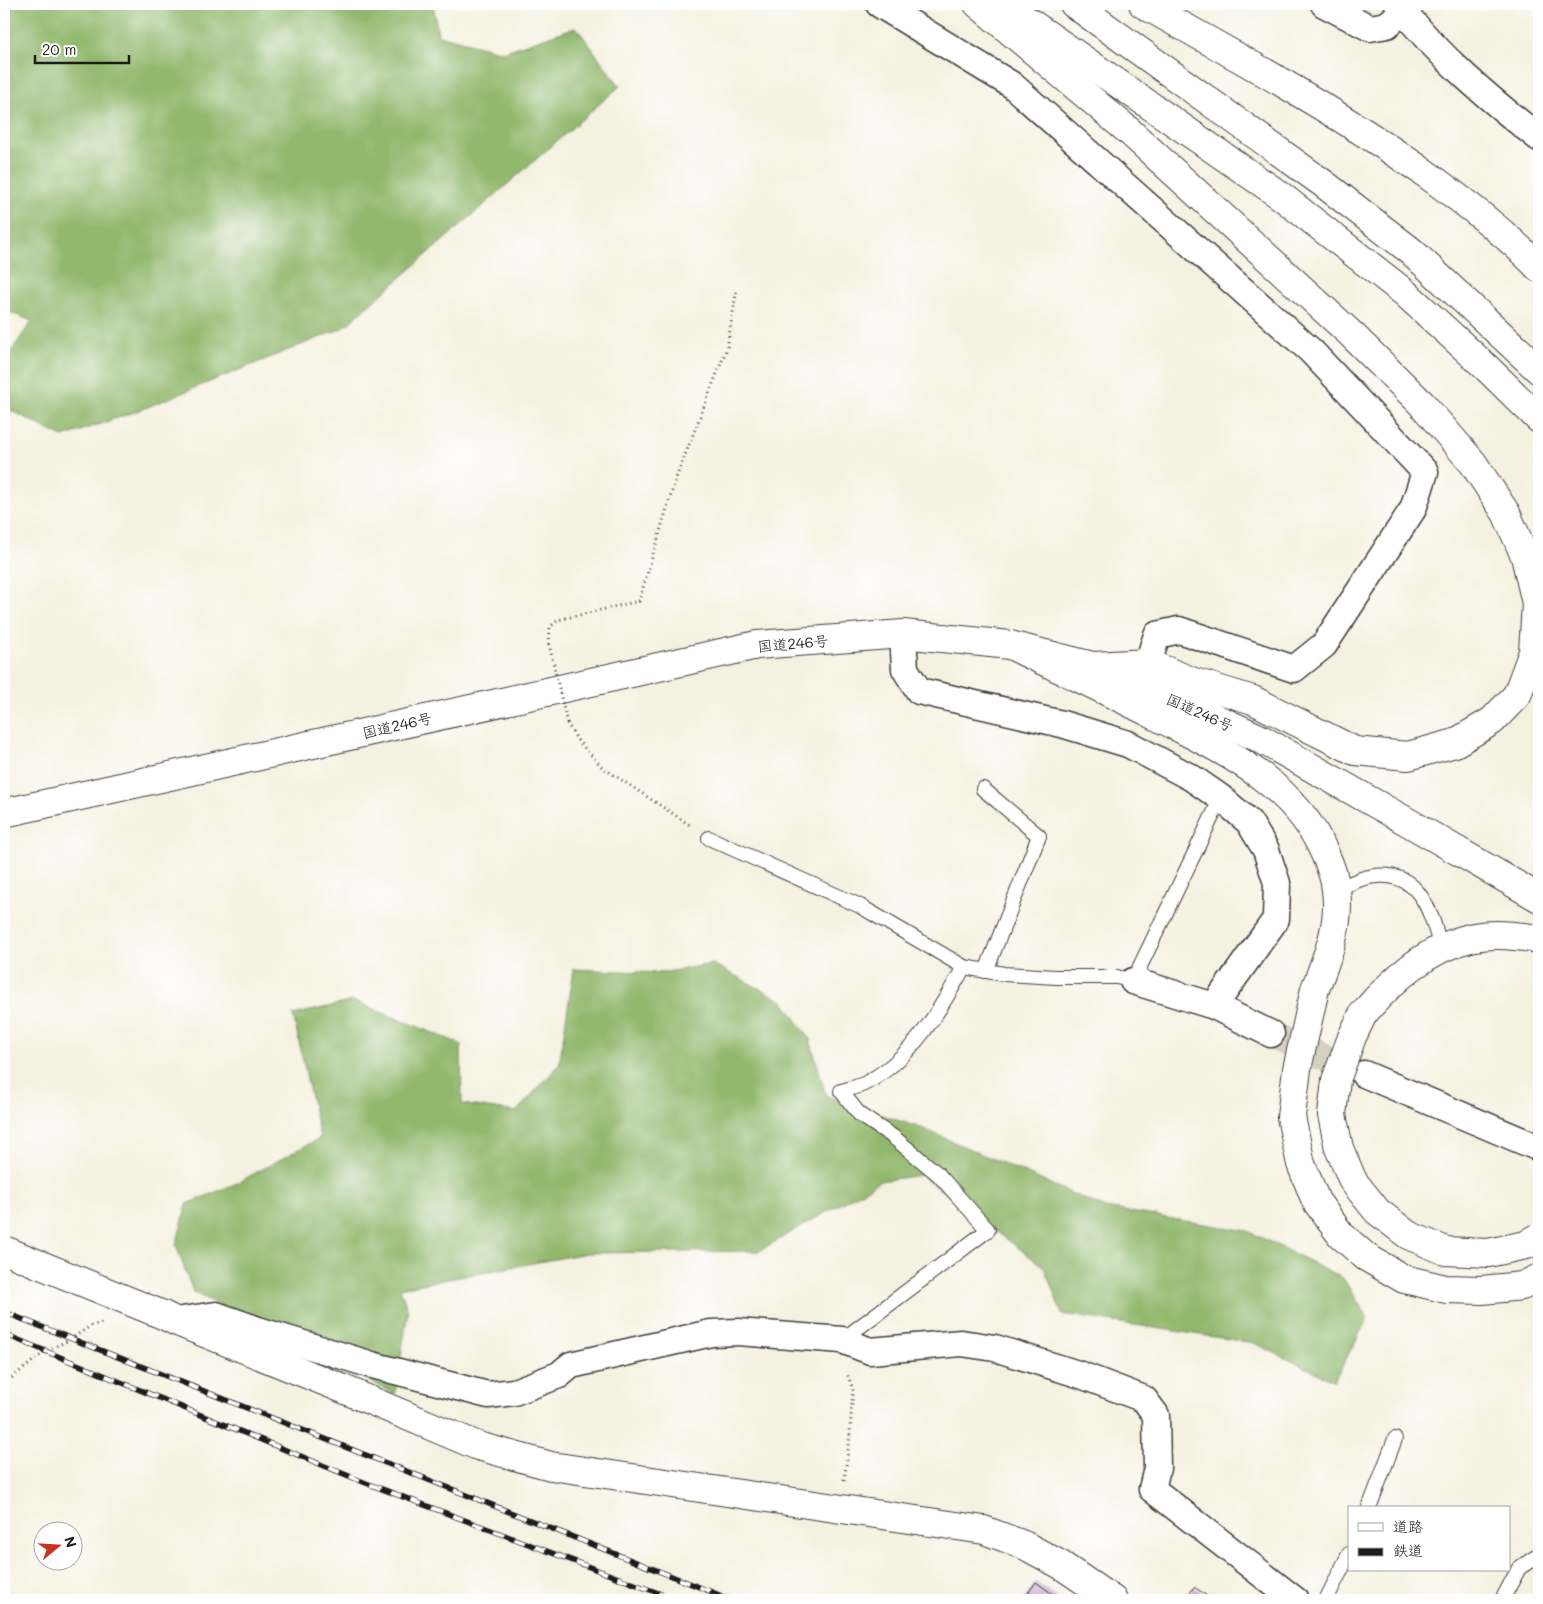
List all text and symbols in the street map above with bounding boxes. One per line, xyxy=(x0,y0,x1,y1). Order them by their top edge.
scale bar xyxy=(35,32,129,64)
text: 20 m xyxy=(42,39,76,59)
street label: 国道246号 xyxy=(757,630,829,656)
street label: 国道246号 xyxy=(1163,688,1237,736)
street label: 国道246号 xyxy=(360,707,434,743)
legend xyxy=(1348,1506,1510,1572)
text: 道路 xyxy=(1393,1516,1423,1536)
north arrow xyxy=(32,1522,82,1572)
text: N xyxy=(60,1534,82,1550)
text: 鉄道 xyxy=(1393,1540,1423,1560)

